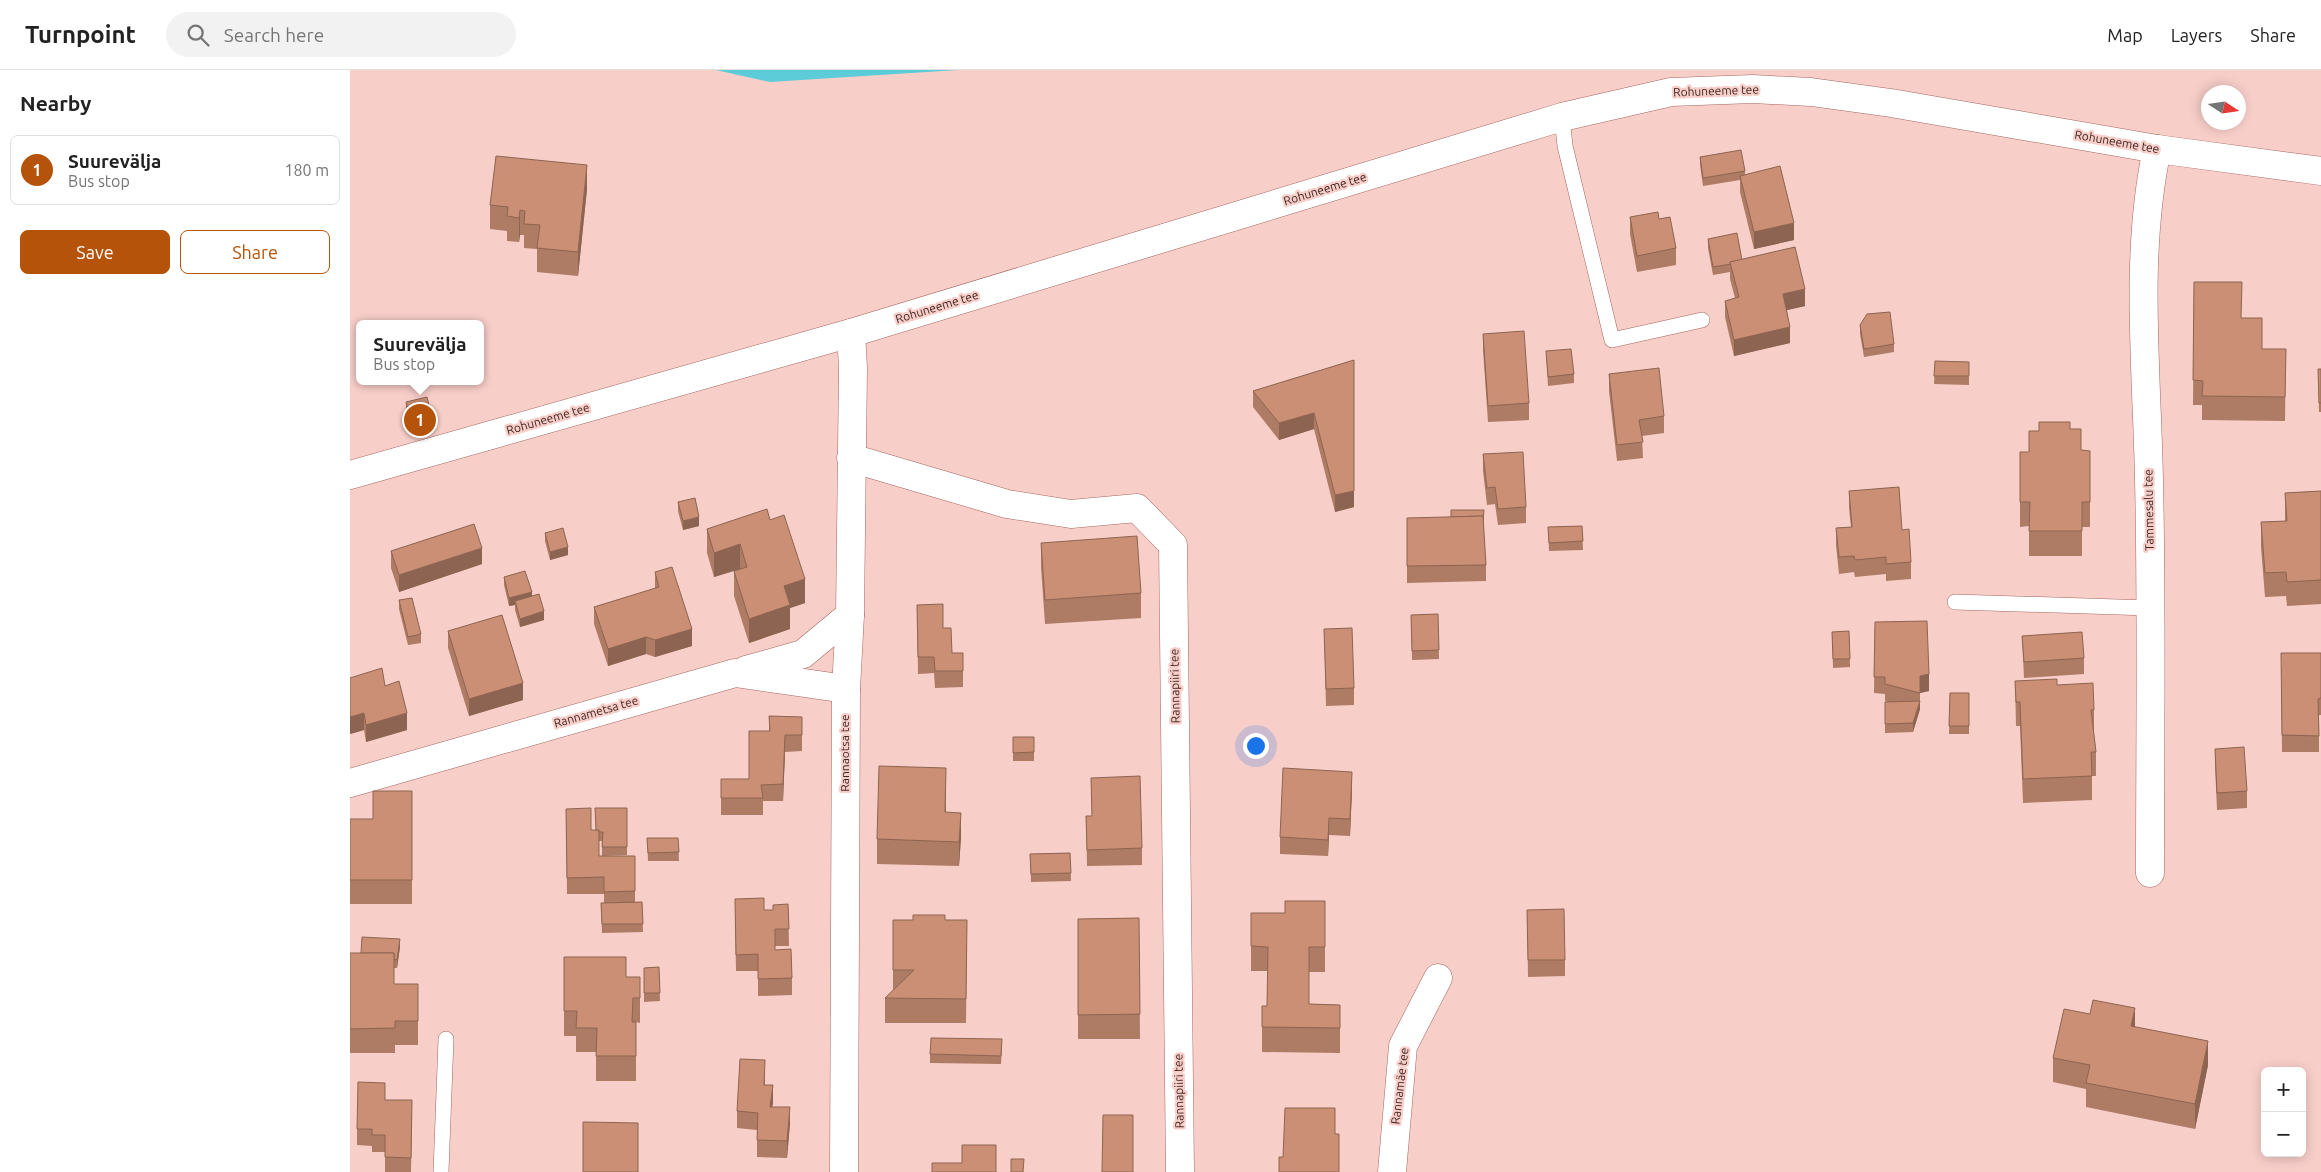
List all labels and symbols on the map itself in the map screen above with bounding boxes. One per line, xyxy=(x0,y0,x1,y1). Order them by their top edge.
street label: Rohuneeme tee xyxy=(1673,83,1759,98)
north arrow xyxy=(2201,85,2246,130)
street label: Rohuneeme tee xyxy=(2074,128,2161,155)
street label: Rohuneeme tee xyxy=(1282,170,1368,207)
street label: Rohuneeme tee xyxy=(894,288,980,325)
street label: Rohuneeme tee xyxy=(505,400,591,437)
pin: 1 xyxy=(404,401,436,439)
street label: Tammesalu tee xyxy=(2141,469,2156,551)
street label: Rannapiiri tee xyxy=(1167,649,1182,723)
street label: Rannametsa tee xyxy=(552,693,640,730)
street label: Rannaotsa tee xyxy=(838,714,851,792)
your location xyxy=(1243,733,1269,759)
street label: Rannamäe tee xyxy=(1388,1047,1411,1125)
street label: Rannapiiri tee xyxy=(1171,1054,1186,1128)

